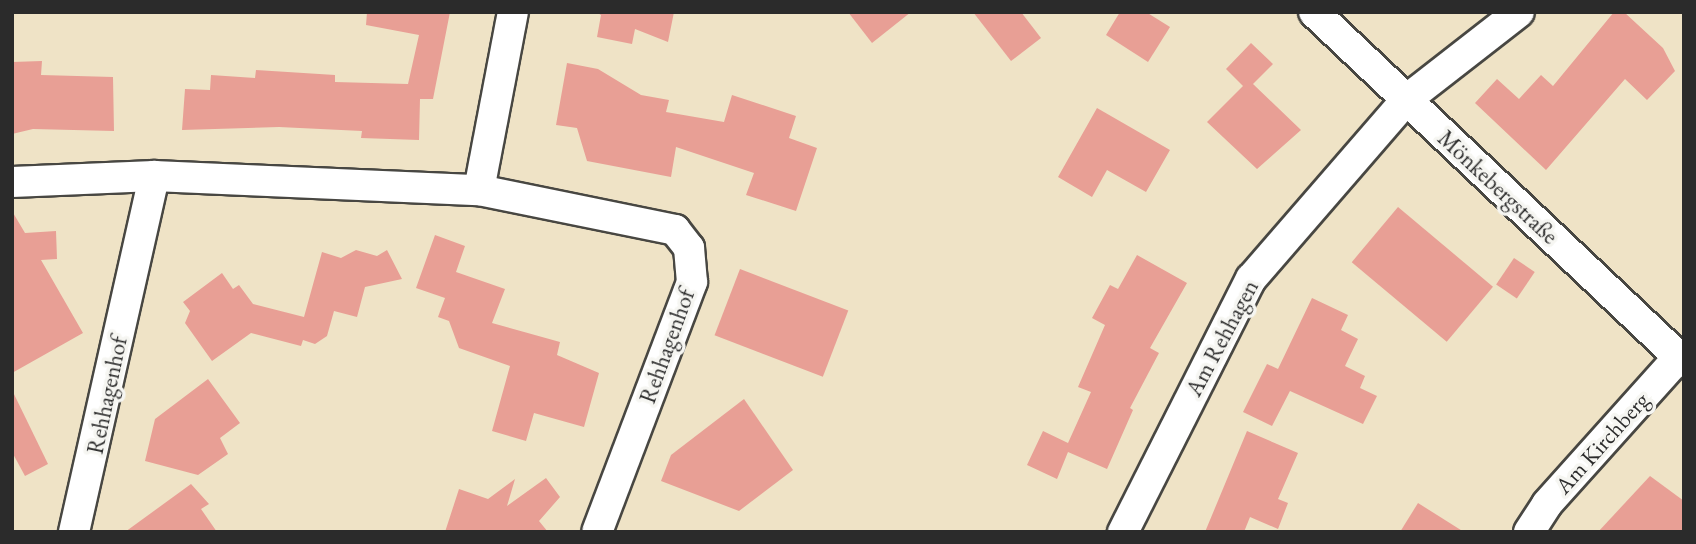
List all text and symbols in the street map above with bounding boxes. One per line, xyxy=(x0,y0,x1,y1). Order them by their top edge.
street label: Mönkebergstraße xyxy=(1432,124,1564,250)
street label: Am Rehhagen xyxy=(1180,275,1264,401)
street label: Rehhagenhof xyxy=(634,285,700,407)
street label: Rehhagenhof xyxy=(81,333,133,457)
street label: Am Kirchberg xyxy=(1549,387,1655,499)

